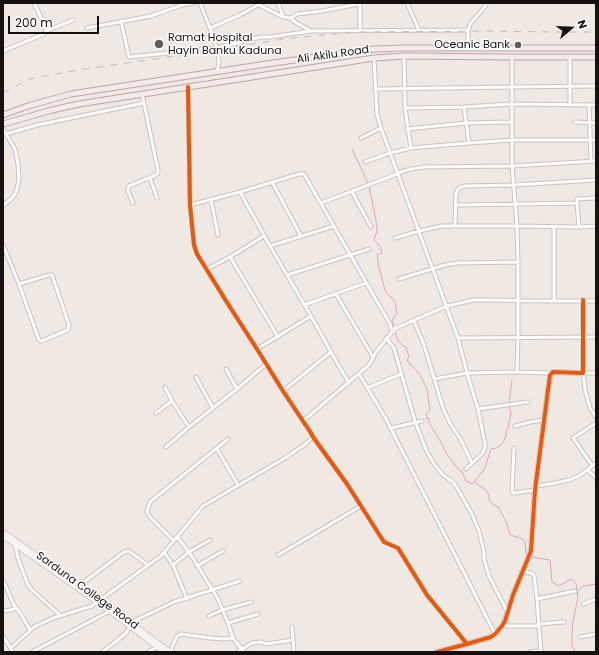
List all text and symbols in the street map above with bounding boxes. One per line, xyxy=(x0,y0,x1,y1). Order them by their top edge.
scale bar xyxy=(10,8,101,34)
north arrow xyxy=(551,8,591,48)
text: 200 m xyxy=(15,14,53,31)
text: N xyxy=(573,18,591,31)
place label: Ramat Hospital Hayin Banku Kaduna xyxy=(168,31,282,57)
marker: Ramat Hospital Hayin Banku Kaduna xyxy=(153,38,165,50)
place label: Oceanic Bank xyxy=(434,38,510,52)
marker: Oceanic Bank xyxy=(513,40,523,50)
street label: Ali Akilu Road xyxy=(296,43,370,67)
street label: Sarduna College Road xyxy=(33,549,141,633)

